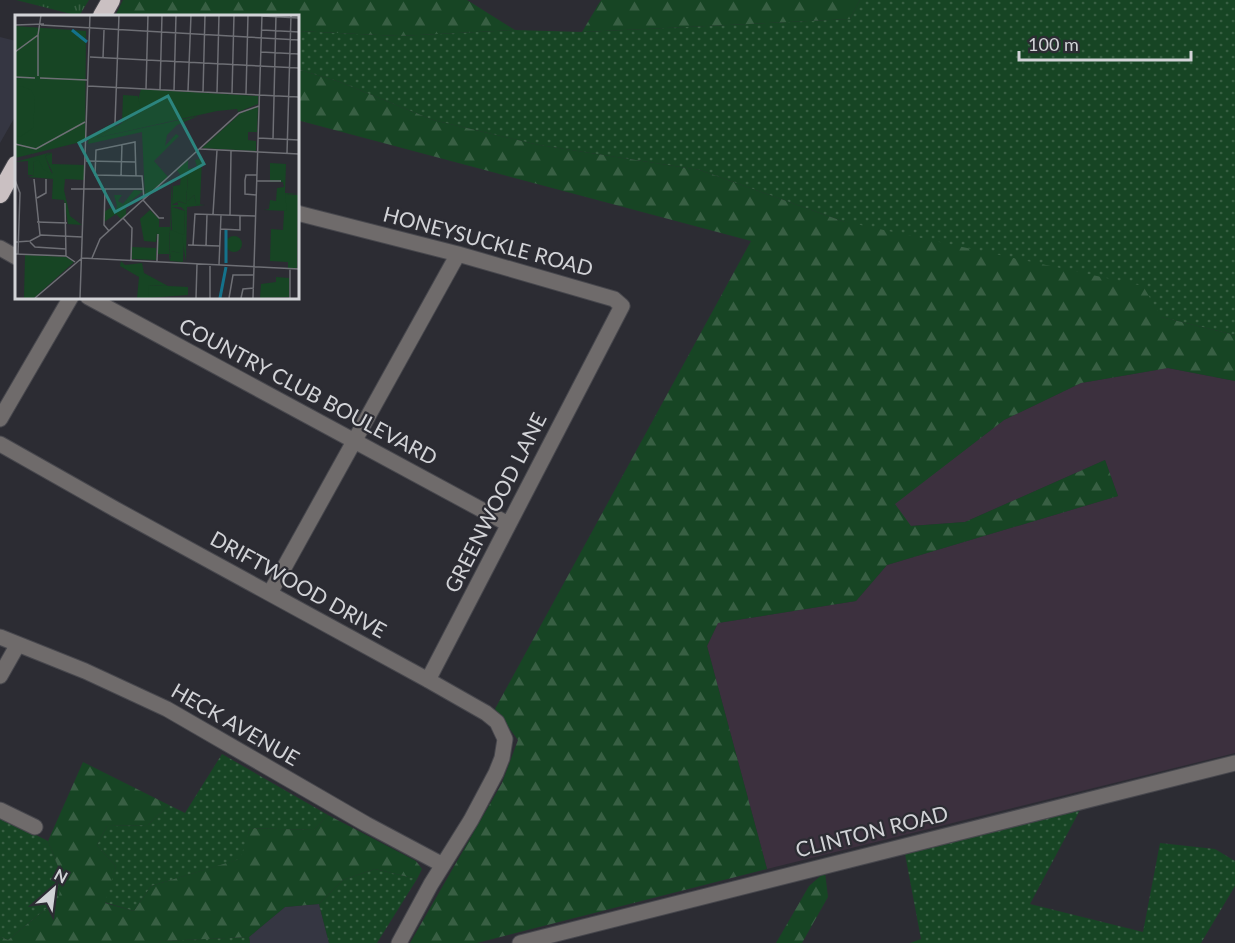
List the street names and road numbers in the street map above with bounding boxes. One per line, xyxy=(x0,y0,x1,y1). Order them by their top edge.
street label: HONEYSUCKLE ROAD xyxy=(381,200,596,281)
street label: COUNTRY CLUB BOULEVARD xyxy=(175,312,442,469)
street label: GREENWOOD LANE xyxy=(438,408,551,596)
street label: DRIFTWOOD DRIVE xyxy=(206,525,391,642)
street label: HECK AVENUE xyxy=(167,677,304,770)
street label: CLINTON ROAD xyxy=(793,800,950,862)

